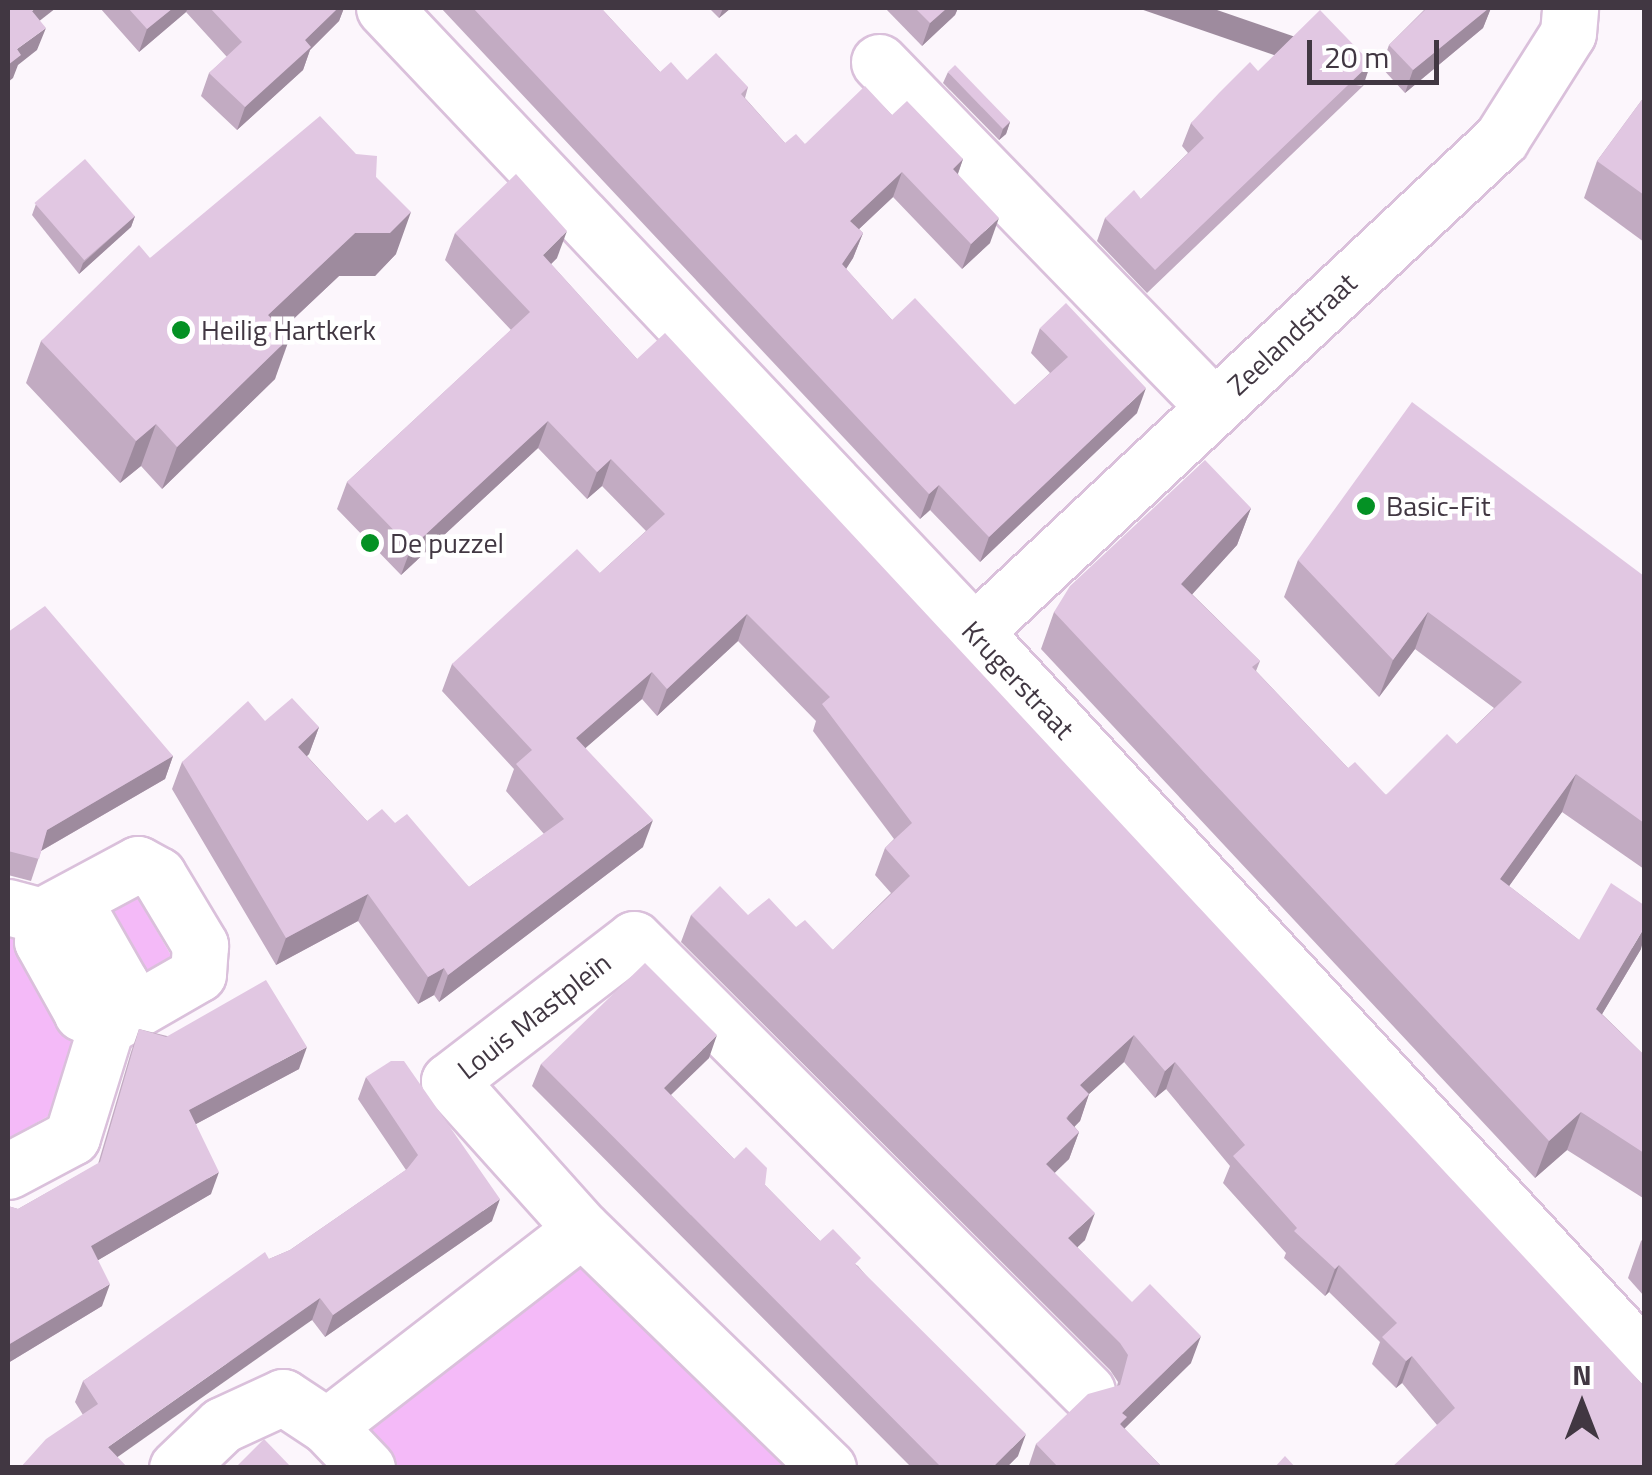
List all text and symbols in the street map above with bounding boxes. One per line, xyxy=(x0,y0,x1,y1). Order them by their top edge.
scale bar xyxy=(1312,20,1444,82)
text: 20 m xyxy=(1324,34,1389,80)
street label: Zeelandstraat xyxy=(1221,266,1363,402)
place label: Heilig Hartkerk xyxy=(201,313,376,347)
marker: Heilig Hartkerk xyxy=(170,319,192,341)
place label: Basic-Fit xyxy=(1386,489,1490,523)
marker: Basic-Fit xyxy=(1355,495,1377,517)
place label: De puzzel xyxy=(390,526,504,560)
marker: De puzzel xyxy=(359,532,381,554)
street label: Krugerstraat xyxy=(955,614,1081,746)
street label: Louis Mastplein xyxy=(451,946,617,1086)
text: N xyxy=(1572,1353,1592,1396)
north arrow xyxy=(1532,1355,1632,1455)

